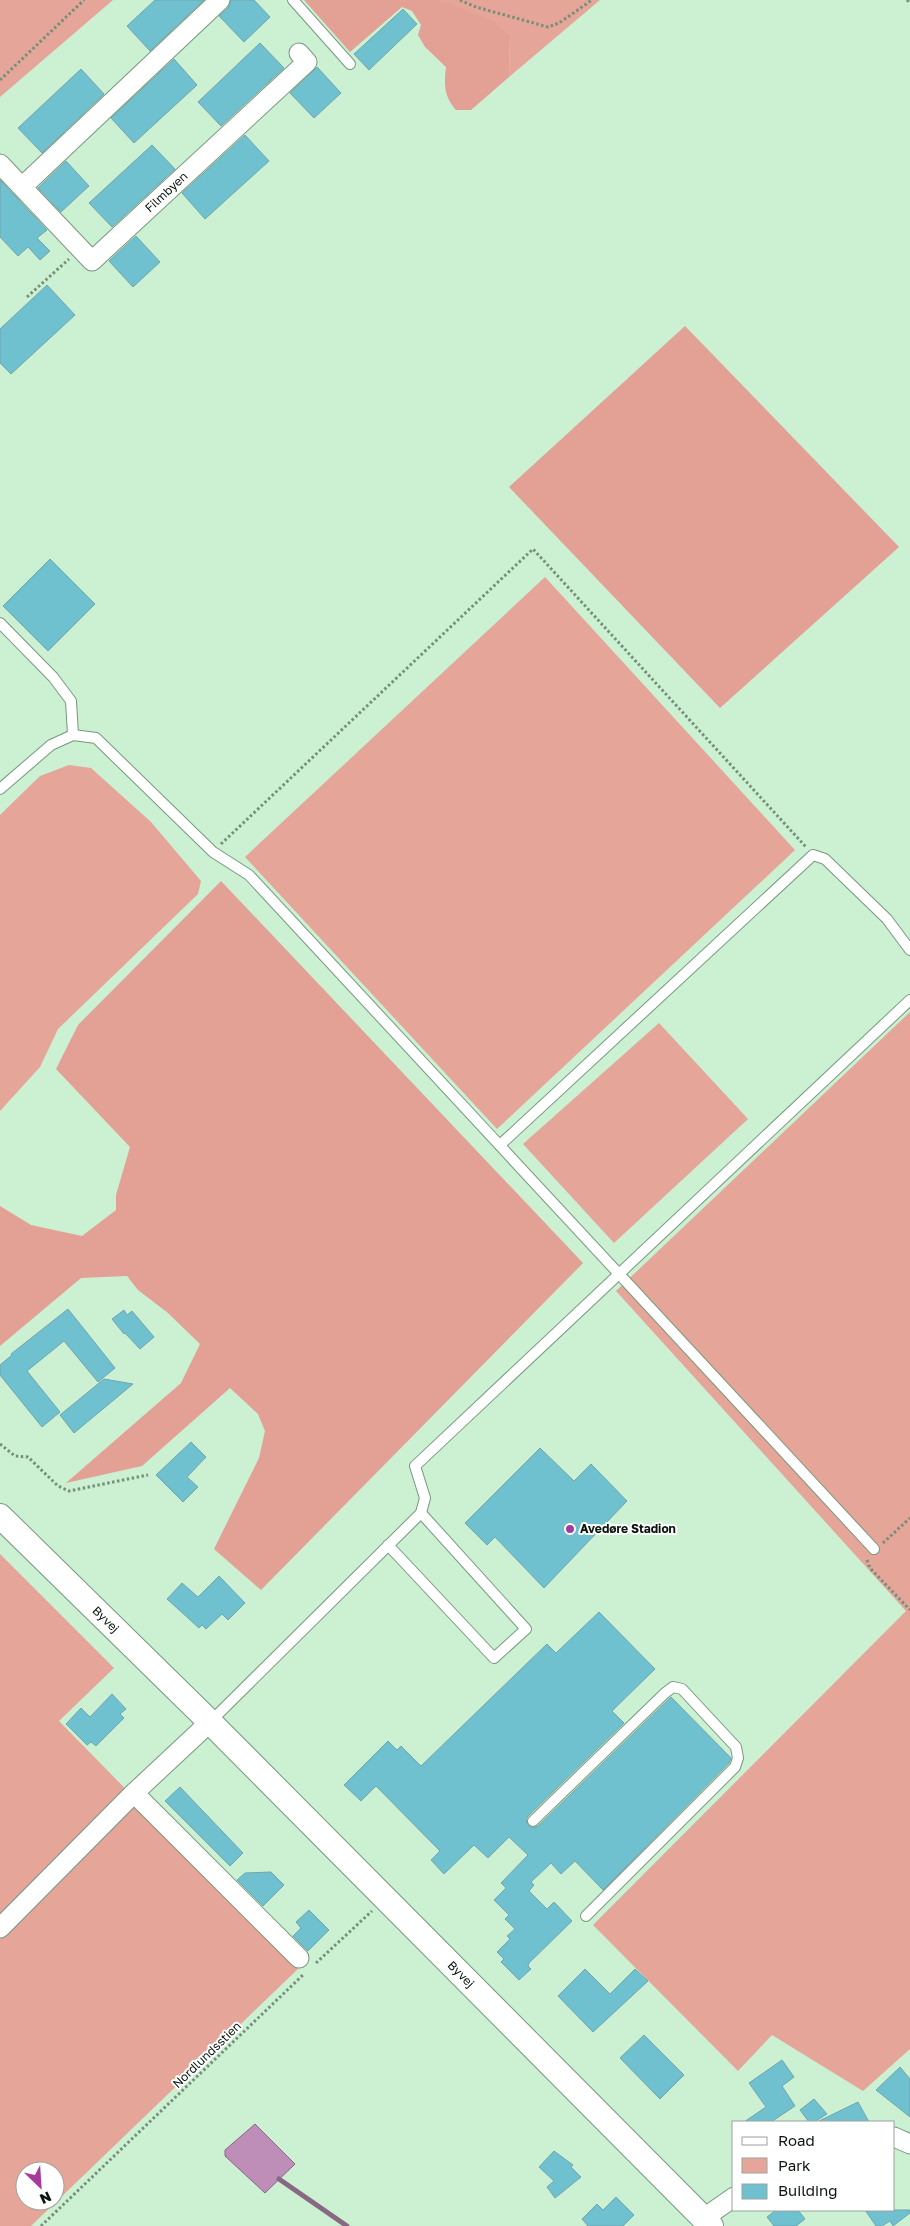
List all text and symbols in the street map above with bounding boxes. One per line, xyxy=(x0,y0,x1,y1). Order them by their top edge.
street label: Filmbyen xyxy=(142,168,190,215)
place label: Avedøre Stadion xyxy=(580,1521,676,1536)
marker: Avedøre Stadion xyxy=(564,1523,576,1535)
street label: Byvej xyxy=(89,1603,123,1636)
street label: Byvej xyxy=(445,1957,478,1991)
street label: Nordlundsstien xyxy=(169,2018,244,2091)
legend xyxy=(732,2121,895,2211)
text: Road xyxy=(778,2131,815,2149)
text: Park xyxy=(778,2156,811,2174)
north arrow xyxy=(15,2161,65,2211)
text: Building xyxy=(778,2181,838,2199)
text: N xyxy=(37,2188,54,2208)

